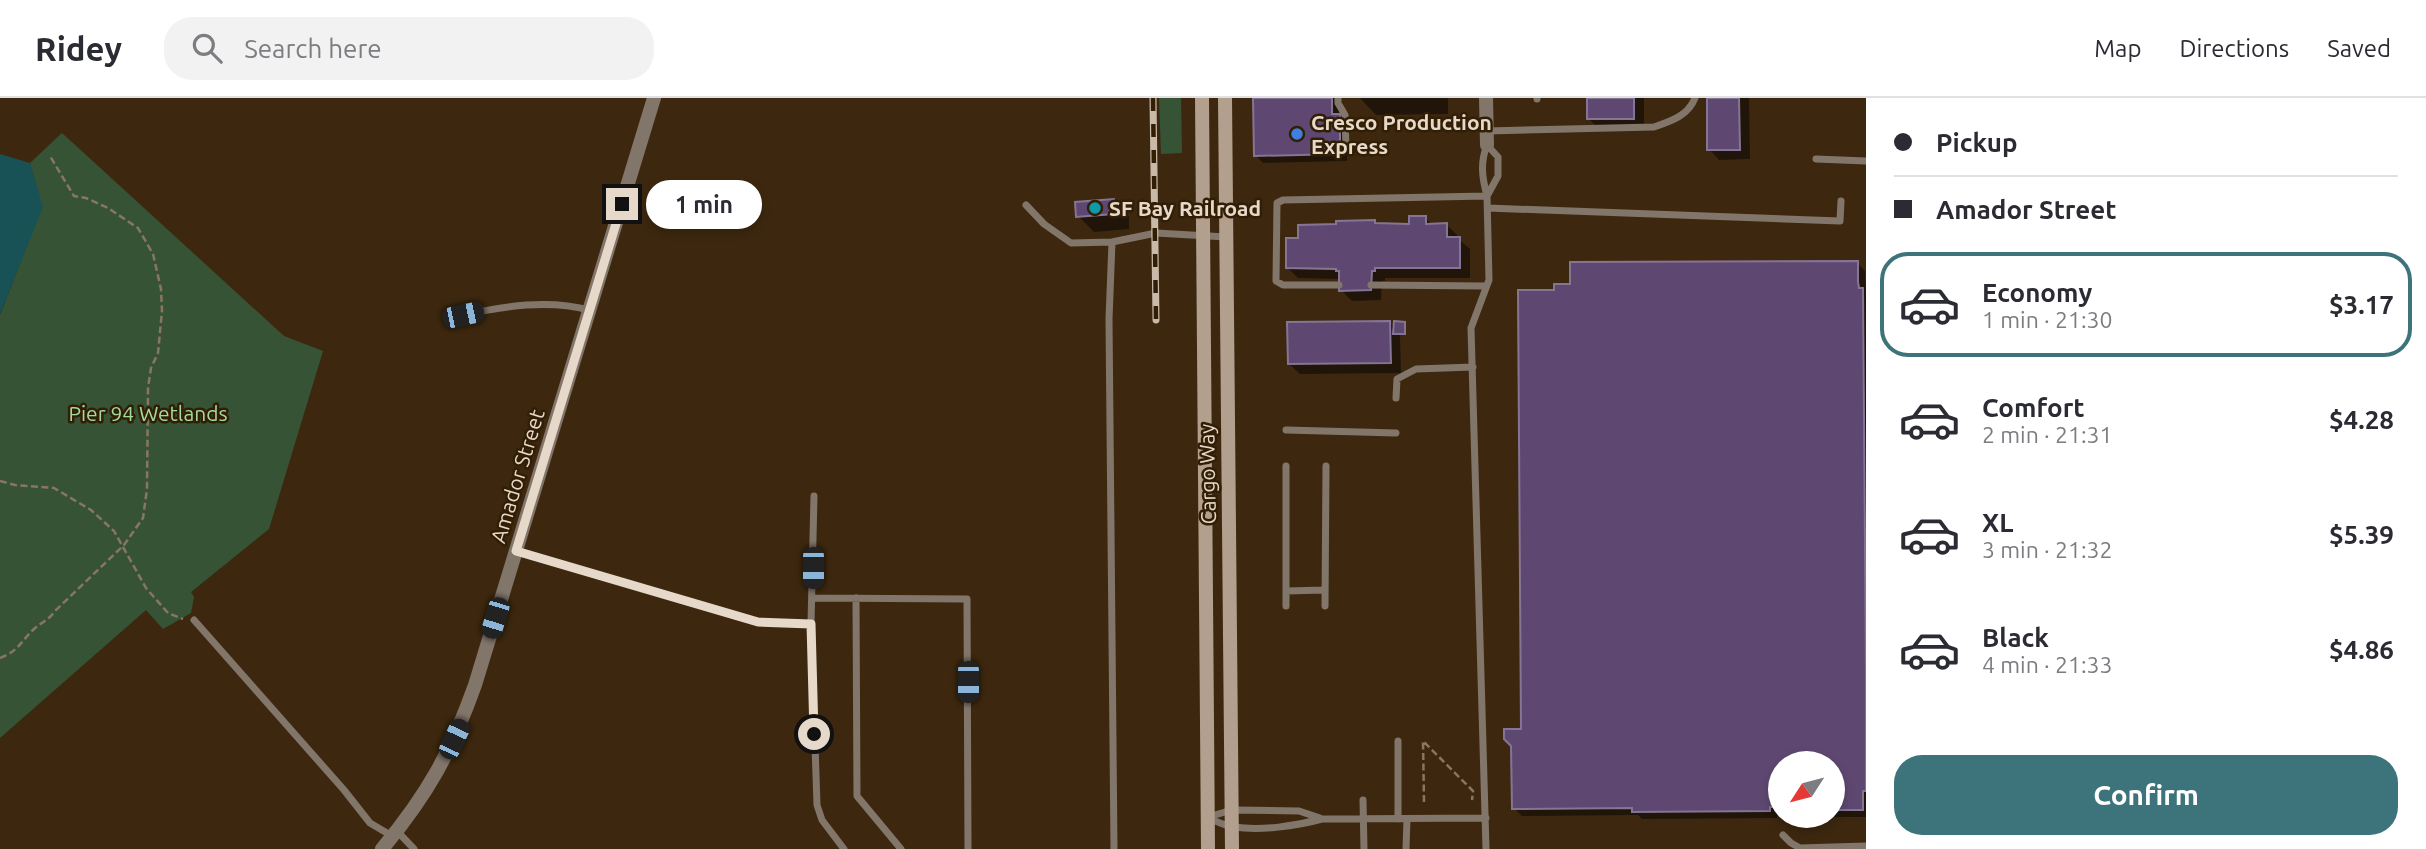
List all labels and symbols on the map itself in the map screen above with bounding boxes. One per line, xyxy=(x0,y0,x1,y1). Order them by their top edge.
place label: Cresco Production Express xyxy=(1311,110,1492,158)
marker: Cresco Production Express xyxy=(1289,126,1305,142)
callout: 1 min xyxy=(646,180,762,228)
route end xyxy=(606,188,638,220)
place label: SF Bay Railroad xyxy=(1109,196,1261,220)
marker: SF Bay Railroad xyxy=(1087,200,1103,216)
car xyxy=(441,300,486,330)
park label: Pier 94 Wetlands xyxy=(68,401,228,425)
street label: Amador Street xyxy=(485,406,549,546)
street label: Cargo Way xyxy=(1194,423,1220,525)
car xyxy=(803,547,824,589)
car xyxy=(479,595,512,641)
car xyxy=(958,661,979,703)
car xyxy=(436,716,473,762)
route start xyxy=(798,718,830,750)
north arrow xyxy=(1768,751,1844,828)

